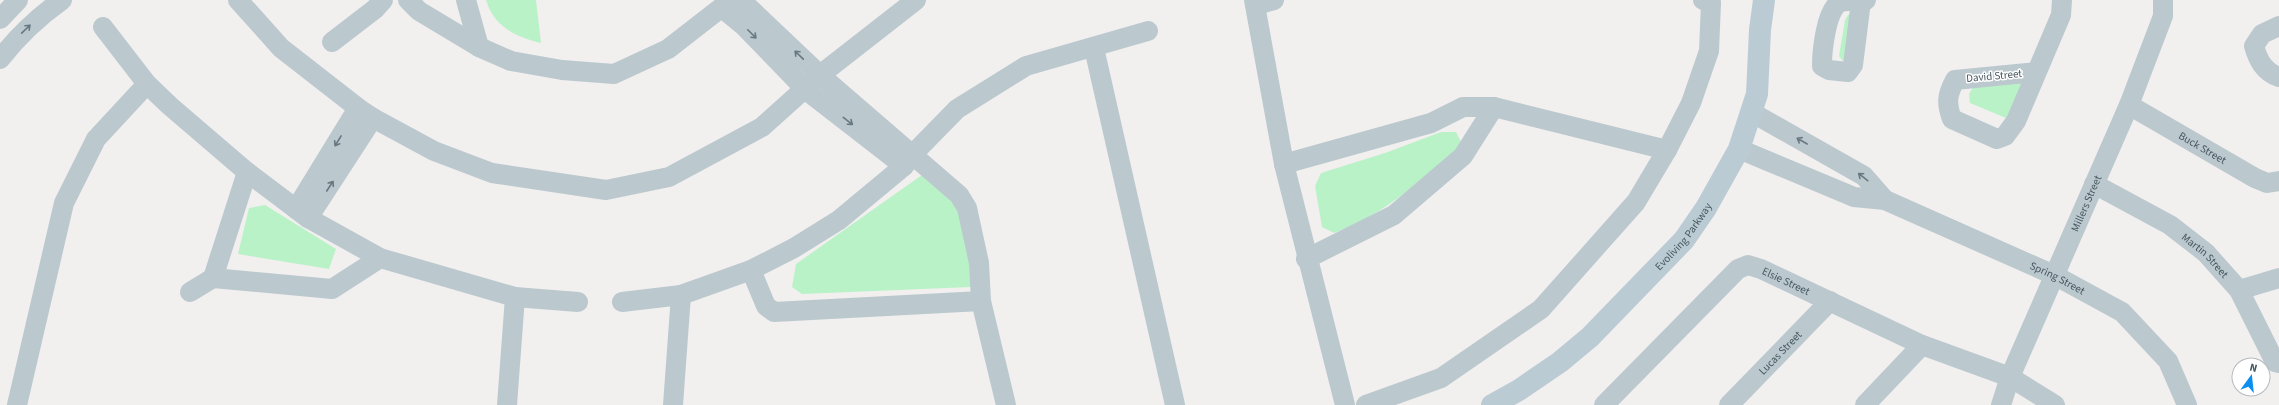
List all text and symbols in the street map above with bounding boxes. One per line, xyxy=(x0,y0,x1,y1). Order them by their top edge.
one-way arrow xyxy=(21,25,31,34)
one-way arrow xyxy=(747,29,757,39)
one-way arrow xyxy=(794,50,804,60)
street label: David Street xyxy=(1965,66,2023,86)
one-way arrow xyxy=(842,117,853,125)
street label: Buck Street xyxy=(2176,128,2229,167)
one-way arrow xyxy=(333,135,341,147)
one-way arrow xyxy=(1796,136,1808,144)
one-way arrow xyxy=(1858,173,1869,181)
street label: Millers Street xyxy=(2067,173,2105,234)
one-way arrow xyxy=(325,180,334,191)
street label: Evoliving Parkway xyxy=(1651,200,1715,273)
street label: Martin Street xyxy=(2179,229,2232,281)
street label: Spring Street xyxy=(2028,258,2088,298)
street label: Elsie Street xyxy=(1760,263,1813,299)
street label: Lucas Street xyxy=(1755,327,1805,378)
north arrow xyxy=(2231,357,2271,397)
text: N xyxy=(2248,360,2259,376)

